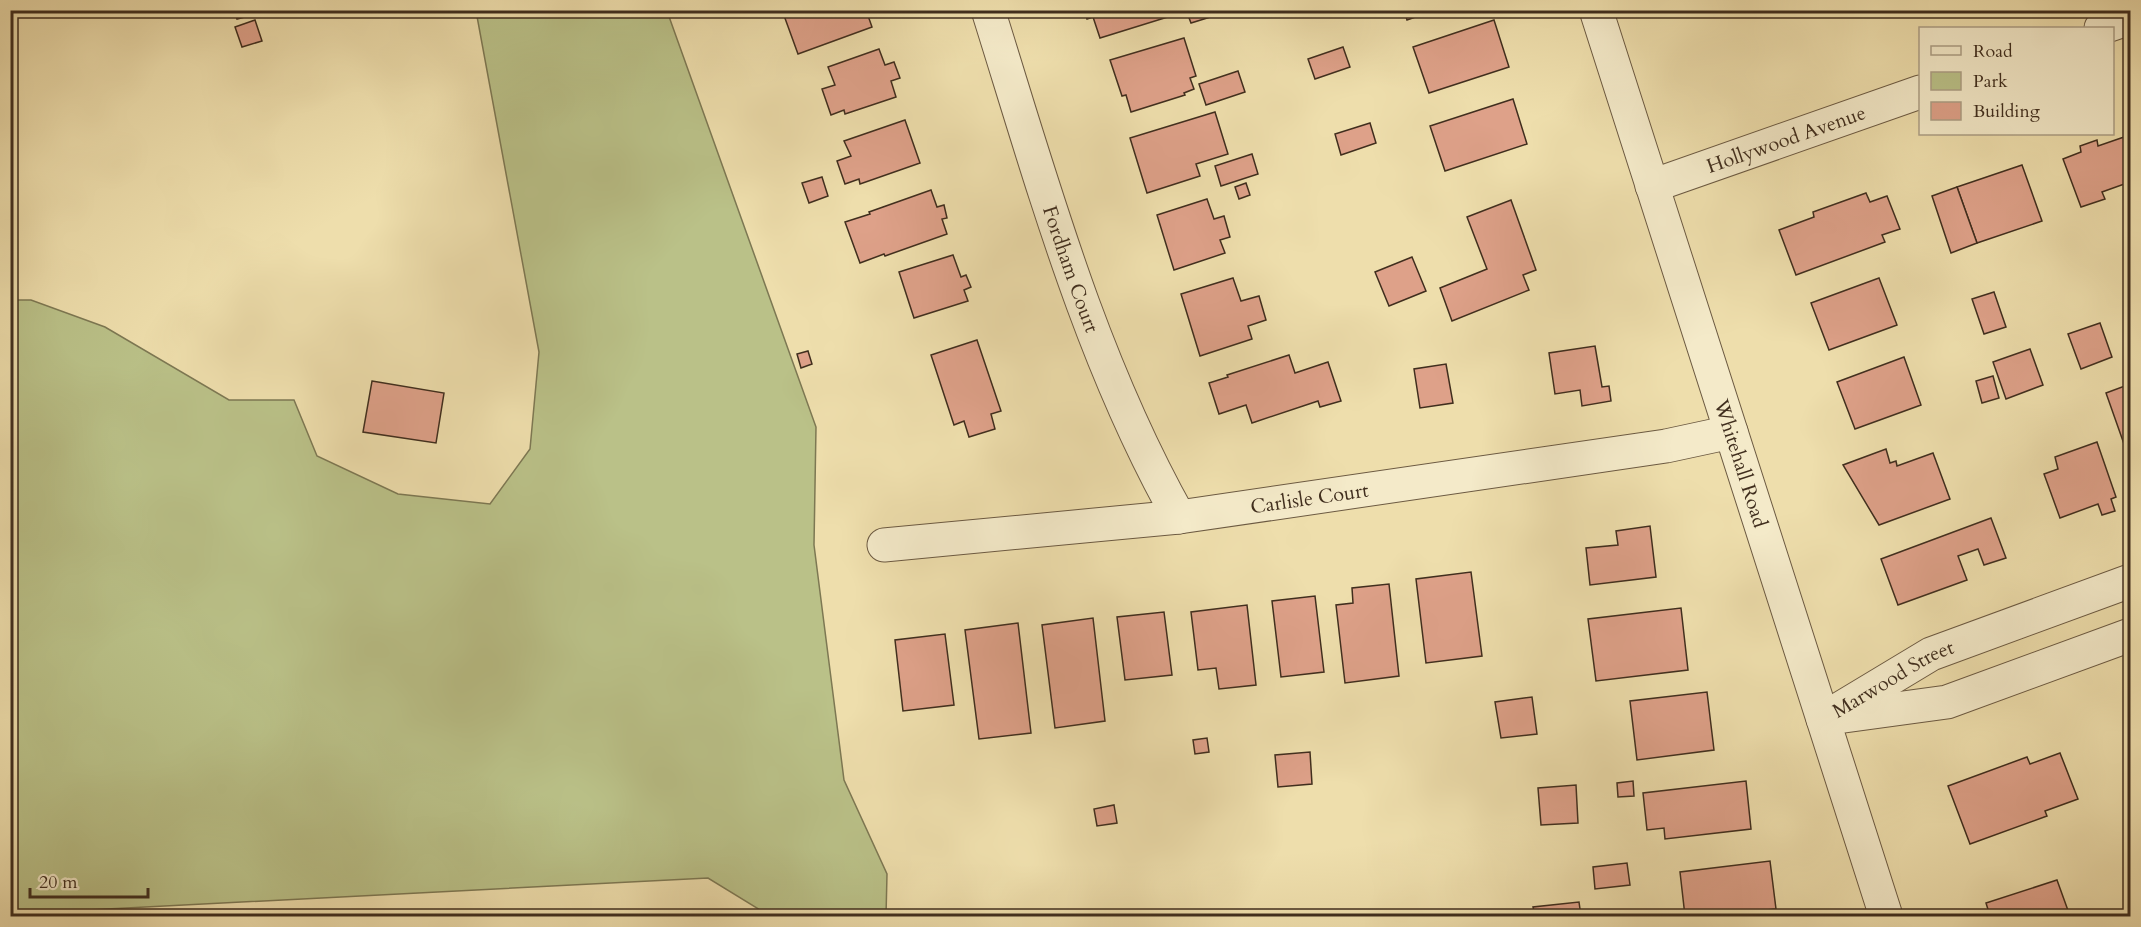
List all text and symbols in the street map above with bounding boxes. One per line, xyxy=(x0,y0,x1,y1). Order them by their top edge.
legend xyxy=(1919,27,2114,135)
text: Road xyxy=(1973,39,2013,64)
text: Park xyxy=(1973,69,2008,94)
street label: Hollywood Avenue xyxy=(1703,99,1869,179)
text: Building xyxy=(1973,99,2041,124)
street label: Fordham Court xyxy=(1036,202,1106,337)
street label: Whitehall Road xyxy=(1708,395,1774,531)
street label: Carlisle Court xyxy=(1248,476,1371,520)
street label: Marwood Street xyxy=(1827,633,1958,724)
scale bar xyxy=(30,861,148,899)
text: 20 m xyxy=(39,870,78,895)

